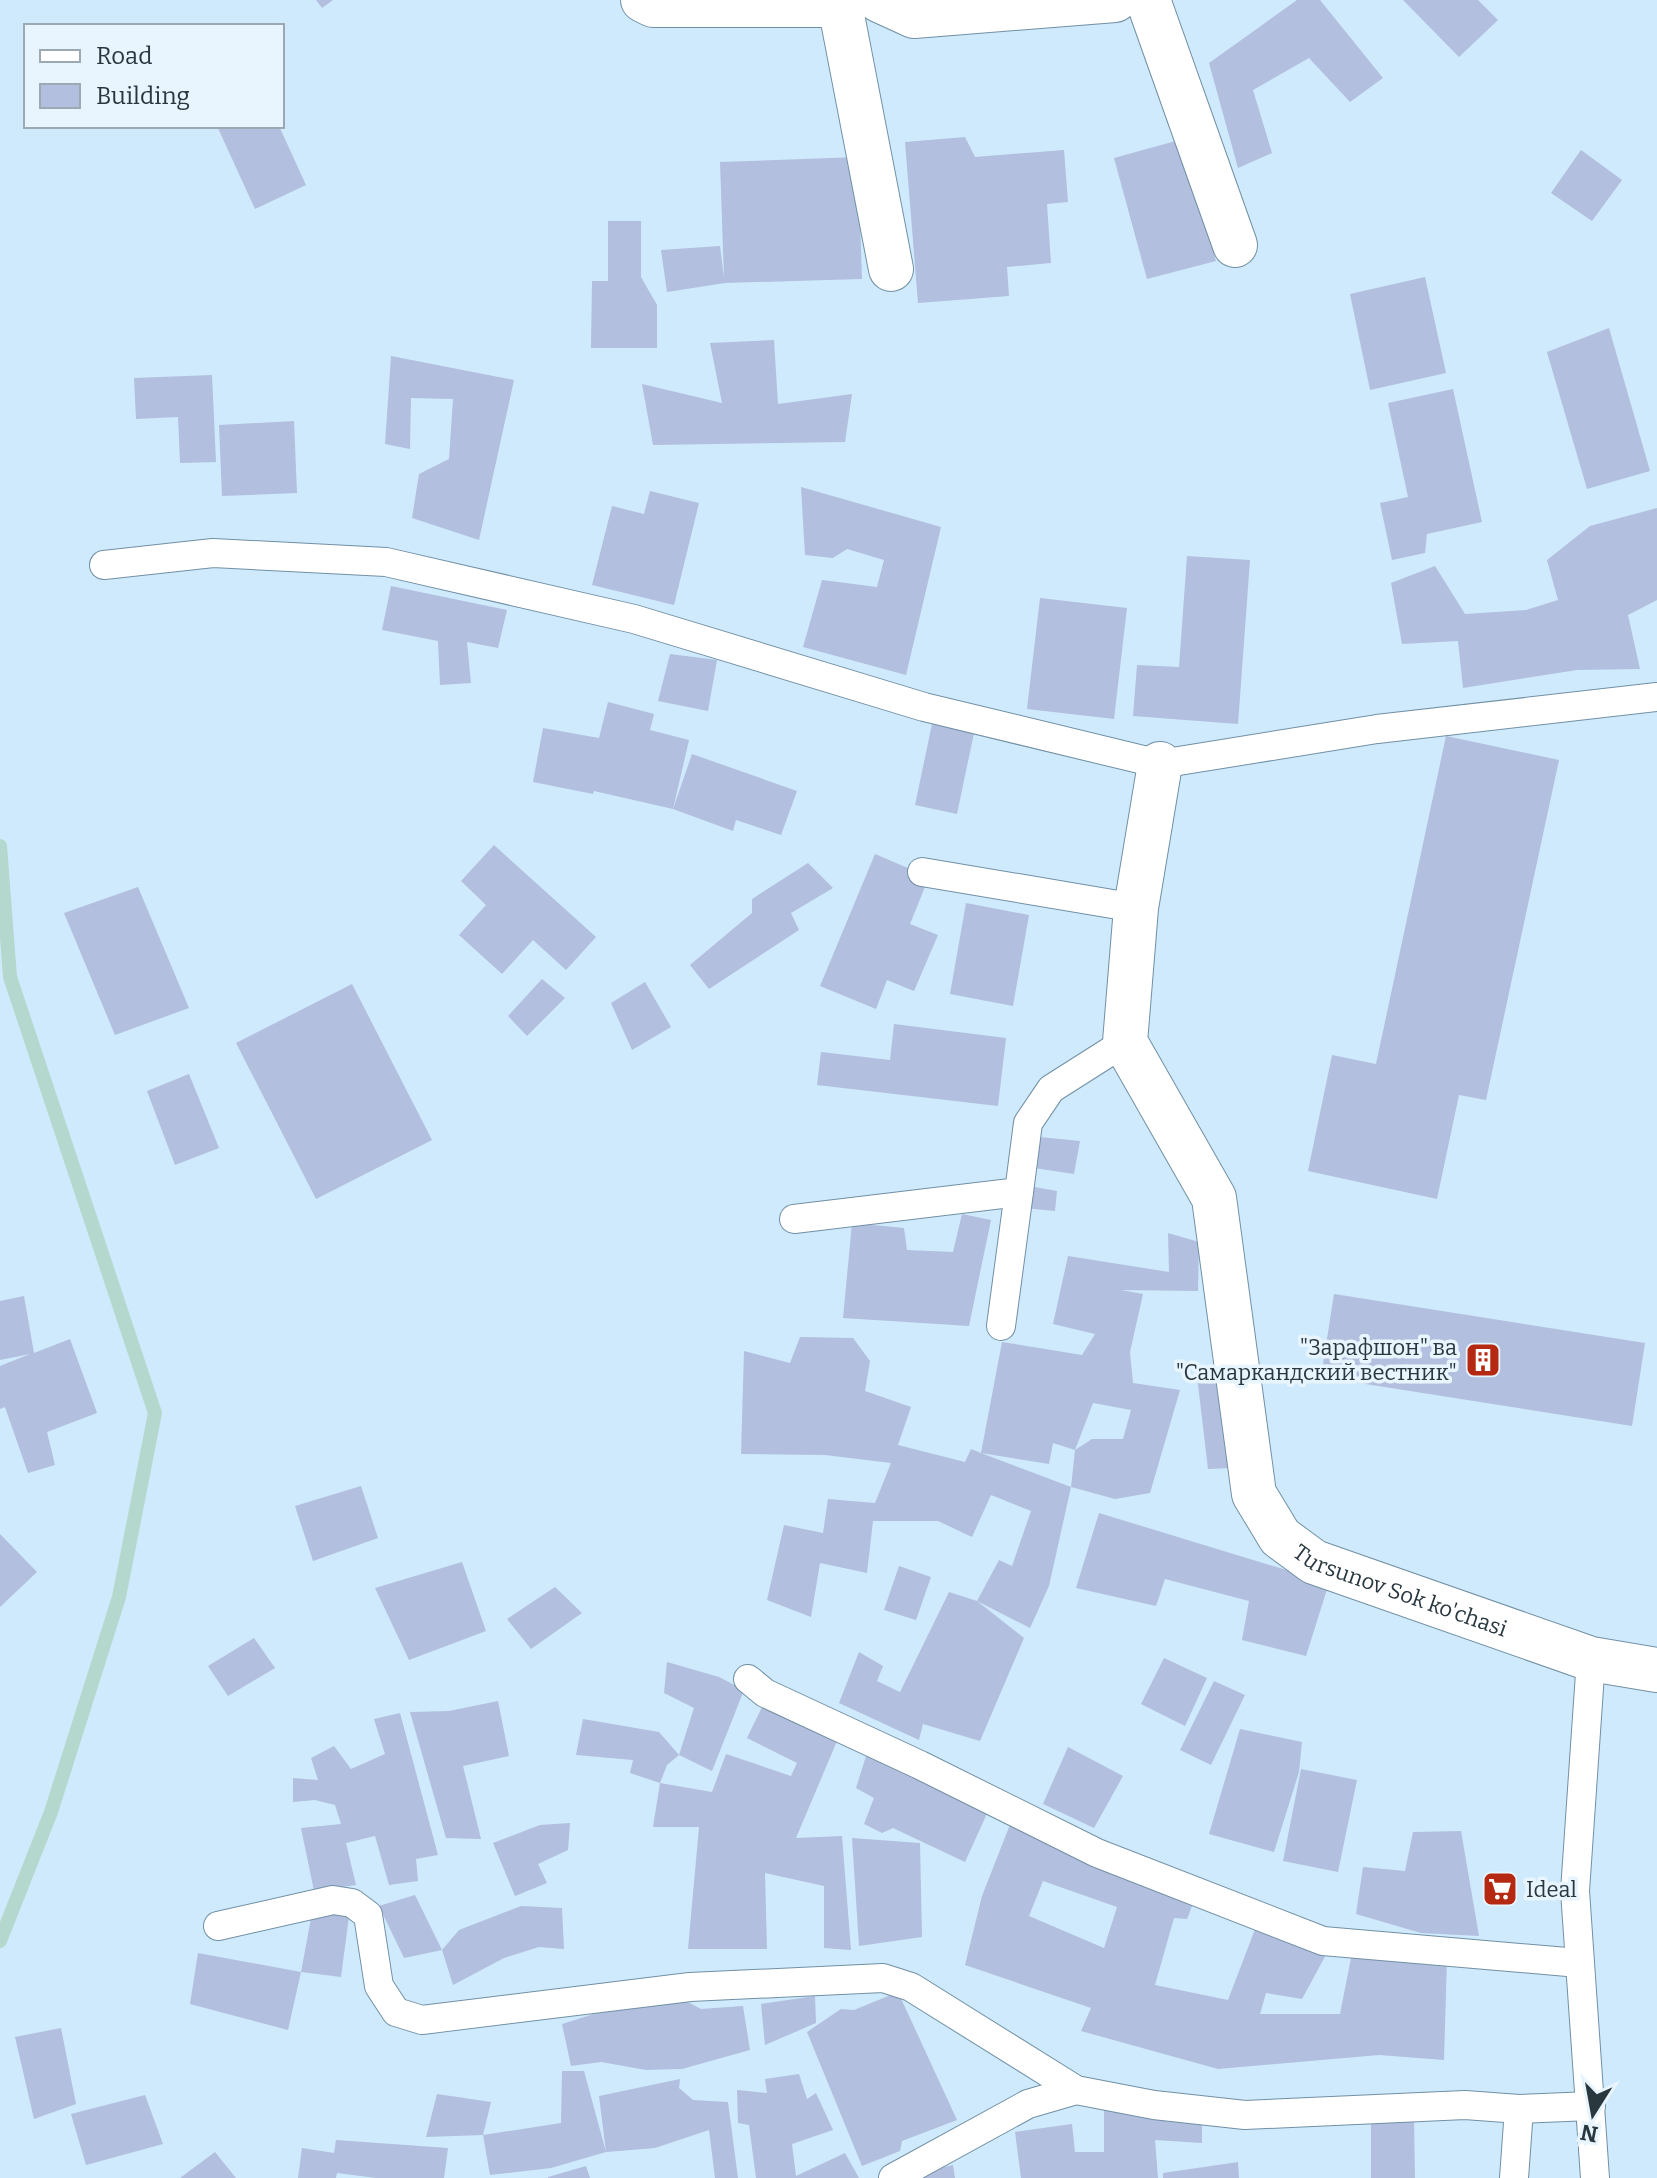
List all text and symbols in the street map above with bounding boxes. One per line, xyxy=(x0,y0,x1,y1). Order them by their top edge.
legend xyxy=(24,24,284,128)
text: Road xyxy=(96,42,152,70)
text: Building xyxy=(96,82,190,110)
place label: "Зарафшон" ва "Самаркандский вестник" xyxy=(1176,1334,1457,1386)
building icon: "Зарафшон" ва "Самаркандский вестник" xyxy=(1464,1341,1502,1379)
street label: Tursunov Sok ko'chasi xyxy=(1288,1538,1511,1643)
supermarket icon: Ideal xyxy=(1481,1870,1519,1908)
place label: Ideal xyxy=(1526,1876,1577,1903)
north arrow xyxy=(1553,2074,1633,2154)
text: N xyxy=(1578,2118,1600,2148)

